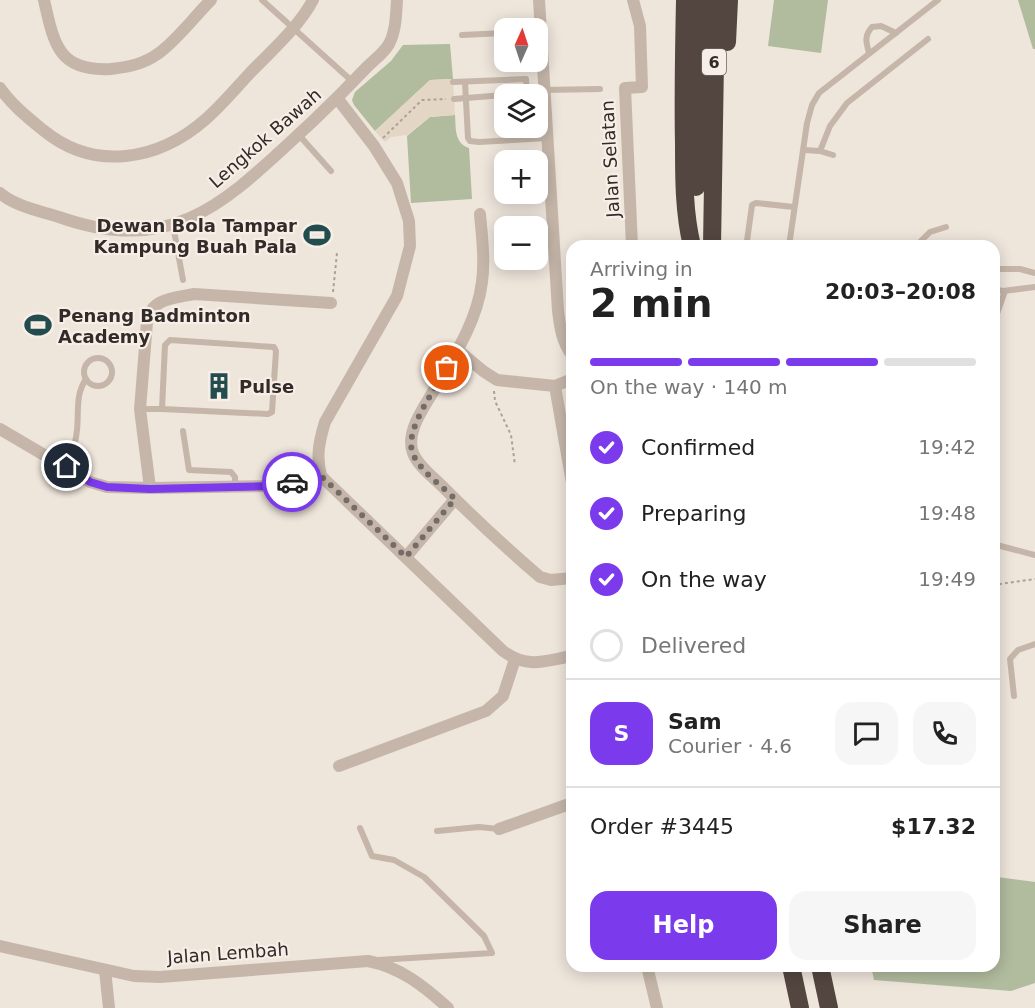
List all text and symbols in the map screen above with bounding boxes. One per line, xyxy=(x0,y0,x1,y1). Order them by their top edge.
north arrow xyxy=(494,18,548,72)
map controls xyxy=(494,18,548,270)
road number: 6 xyxy=(702,49,726,75)
street label: Lengkok Bawah xyxy=(205,84,325,192)
button: layers xyxy=(494,84,548,138)
street label: Jalan Selatan xyxy=(596,100,624,219)
button: + xyxy=(494,150,548,204)
place label: Dewan Bola Tampar Kampung Buah Pala xyxy=(94,215,297,257)
button: − xyxy=(494,216,548,270)
sports icon: Dewan Bola Tampar Kampung Buah Pala xyxy=(302,220,332,250)
text: Arriving in xyxy=(590,257,693,281)
text: 20:03–20:08 xyxy=(825,279,976,304)
text: 2 min xyxy=(590,281,712,326)
place label: Penang Badminton Academy xyxy=(58,305,251,347)
sports icon: Penang Badminton Academy xyxy=(23,310,53,340)
pin xyxy=(421,342,472,393)
icon: bag xyxy=(430,351,463,384)
building icon: Pulse xyxy=(204,371,234,401)
text: On the way · 140 m xyxy=(590,375,788,399)
place label: Pulse xyxy=(239,376,294,397)
icon: check xyxy=(590,431,623,464)
text: Confirmed xyxy=(641,435,755,460)
text: 19:42 xyxy=(918,435,976,459)
pin xyxy=(41,440,92,491)
icon: home xyxy=(50,449,83,482)
courier xyxy=(262,452,322,512)
icon: car xyxy=(276,466,309,499)
icon: check xyxy=(590,497,623,530)
text: Preparing xyxy=(641,501,747,526)
text: 19:48 xyxy=(918,501,976,525)
icon: check xyxy=(590,563,623,596)
text: On the way xyxy=(641,567,767,592)
text: 19:49 xyxy=(918,567,976,591)
text: Delivered xyxy=(641,633,746,658)
button: chat xyxy=(835,702,898,765)
button: phone xyxy=(913,702,976,765)
text: Sam xyxy=(668,709,722,734)
text: S xyxy=(614,721,629,746)
text: Courier · 4.6 xyxy=(668,734,792,758)
text: Order #3445 xyxy=(590,814,734,839)
text: $17.32 xyxy=(891,814,976,839)
button: Help xyxy=(590,891,777,960)
button: Share xyxy=(789,891,976,960)
street label: Jalan Lembah xyxy=(166,938,289,968)

